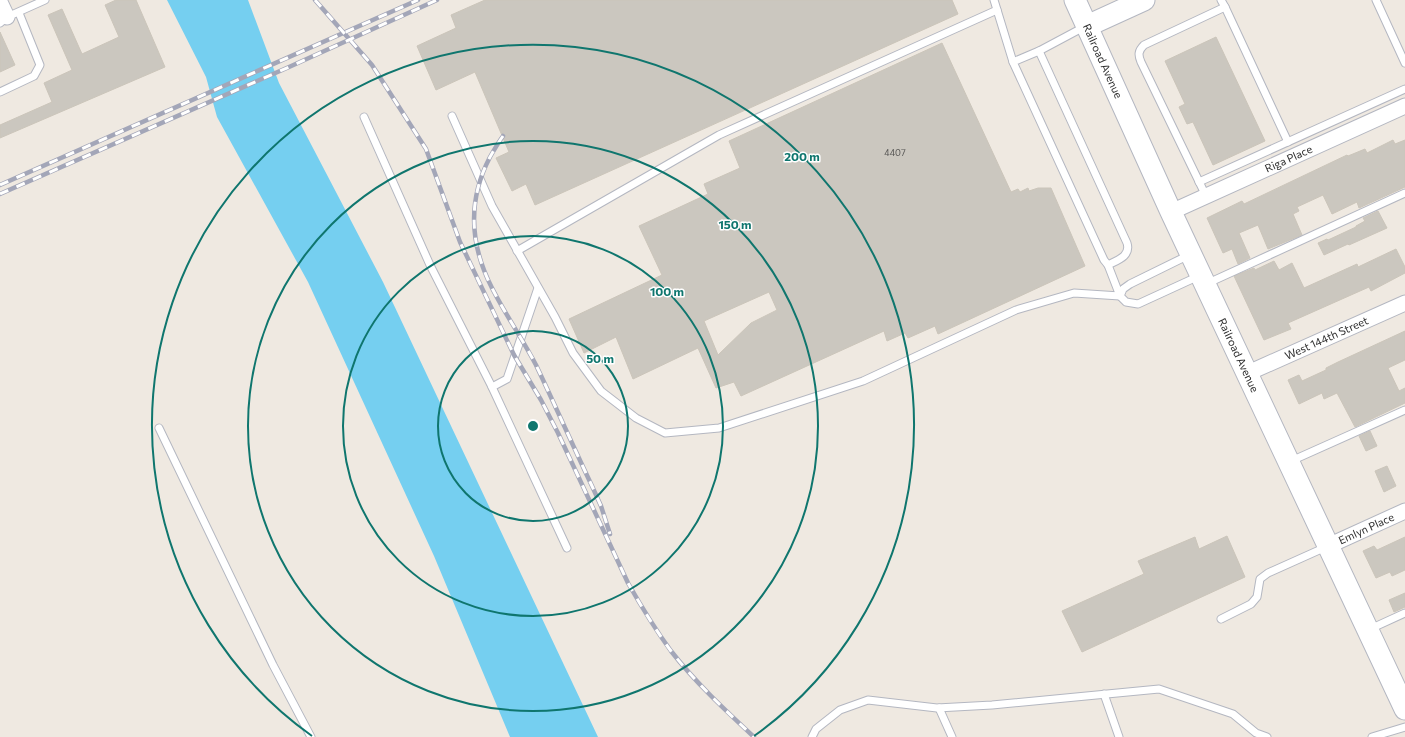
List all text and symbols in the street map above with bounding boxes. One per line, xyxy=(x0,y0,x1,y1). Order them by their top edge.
street label: Railroad Avenue xyxy=(1081,21,1126,100)
street label: Riga Place xyxy=(1263,142,1314,175)
house number: 4407 xyxy=(884,147,906,158)
text: 200 m xyxy=(784,149,820,163)
text: 150 m xyxy=(718,217,752,231)
text: 100 m xyxy=(650,284,684,298)
street label: West 144th Street xyxy=(1283,313,1370,362)
street label: Railroad Avenue xyxy=(1216,316,1262,394)
text: 50 m xyxy=(586,351,614,365)
centre of rings xyxy=(526,419,540,433)
street label: Emlyn Place xyxy=(1336,510,1396,546)

